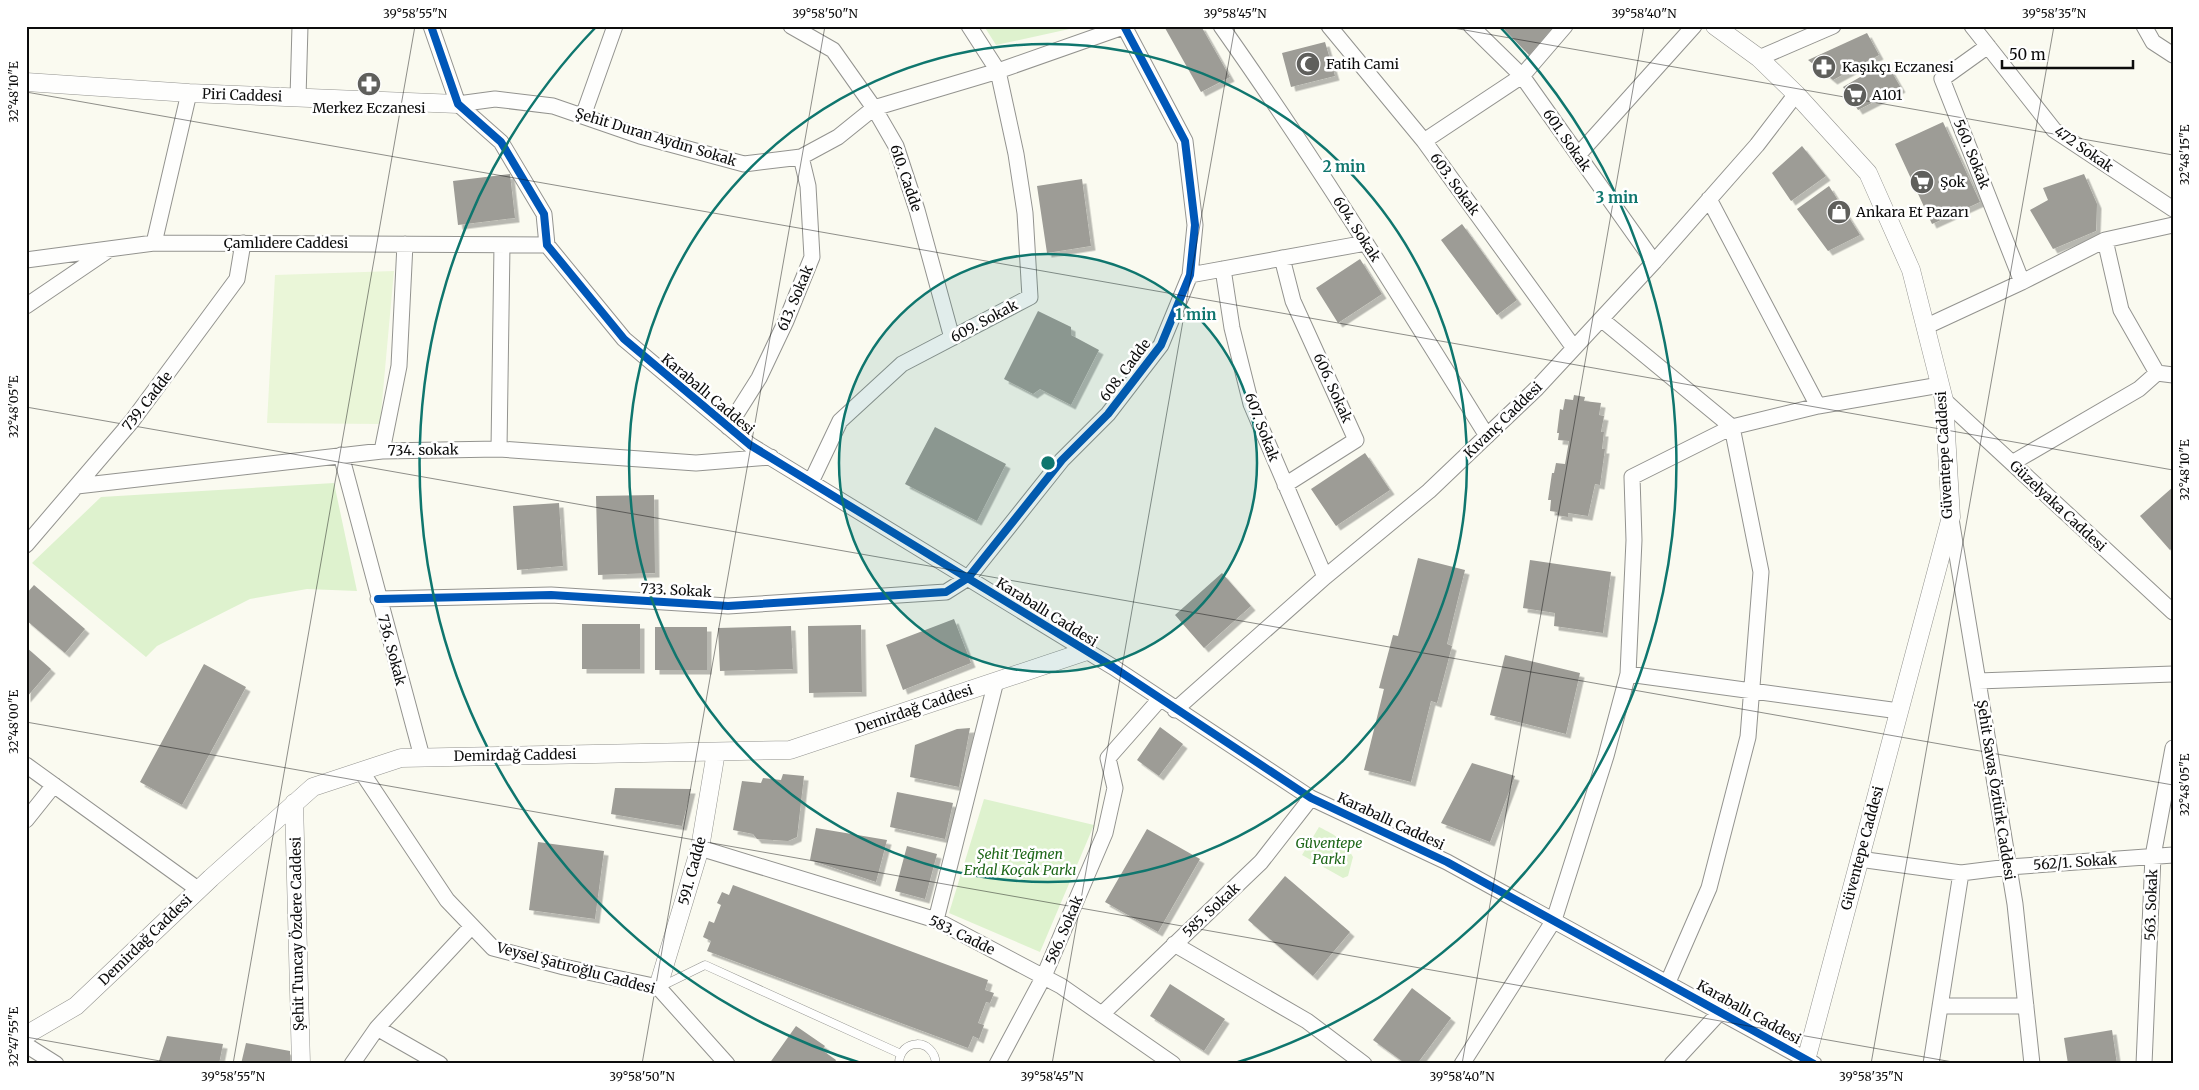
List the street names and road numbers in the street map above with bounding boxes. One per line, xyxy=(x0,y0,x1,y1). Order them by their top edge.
street label: Piri Caddesi xyxy=(202,85,283,105)
street label: Şehit Duran Aydın Sokak xyxy=(573,104,739,170)
street label: 601. Sokak xyxy=(1539,105,1595,175)
street label: 560. Sokak xyxy=(1950,117,1994,191)
street label: 472 Sokak xyxy=(2051,122,2117,176)
street label: 610. Cadde xyxy=(886,142,926,214)
street label: 603. Sokak xyxy=(1426,149,1484,219)
street label: 604. Sokak xyxy=(1329,193,1385,265)
street label: Çamlıdere Caddesi xyxy=(224,234,349,252)
street label: 613. Sokak xyxy=(773,262,817,334)
street label: 609. Sokak xyxy=(947,296,1021,346)
street label: 608. Cadde xyxy=(1096,335,1154,405)
street label: Karaballı Caddesi xyxy=(658,350,759,439)
street label: 606. Sokak xyxy=(1310,350,1356,426)
street label: 739. Cadde xyxy=(118,368,176,434)
street label: Kıvanç Caddesi xyxy=(1460,378,1546,462)
street label: 607. Sokak xyxy=(1241,390,1283,464)
street label: Güventepe Caddesi xyxy=(1932,390,1956,519)
street label: 734. sokak xyxy=(387,440,459,460)
street label: Güzelyaka Caddesi xyxy=(2006,457,2110,556)
street label: Karaballı Caddesi xyxy=(993,574,1101,651)
street label: 733. Sokak xyxy=(640,579,712,601)
street label: 736. Sokak xyxy=(374,613,410,687)
street label: Demirdağ Caddesi xyxy=(853,680,975,738)
street label: Şehit Savaş Öztürk Caddesi xyxy=(1973,699,2019,882)
street label: Demirdağ Caddesi xyxy=(453,745,577,765)
street label: Güventepe Caddesi xyxy=(1837,784,1887,912)
street label: Karaballı Caddesi xyxy=(1334,788,1448,854)
street label: 591. Cadde xyxy=(674,835,710,907)
street label: Şehit Tuncay Özdere Caddesi xyxy=(286,836,308,1031)
street label: 562/1. Sokak xyxy=(2033,850,2118,874)
street label: 563. Sokak xyxy=(2141,869,2161,941)
street label: 585. Sokak xyxy=(1179,879,1243,941)
street label: Demirdağ Caddesi xyxy=(95,891,196,989)
street label: 586. Sokak xyxy=(1041,893,1087,967)
street label: 583. Cadde xyxy=(926,911,998,959)
street label: Veysel Şatıroğlu Caddesi xyxy=(494,938,658,998)
street label: Karaballı Caddesi xyxy=(1694,976,1805,1048)

